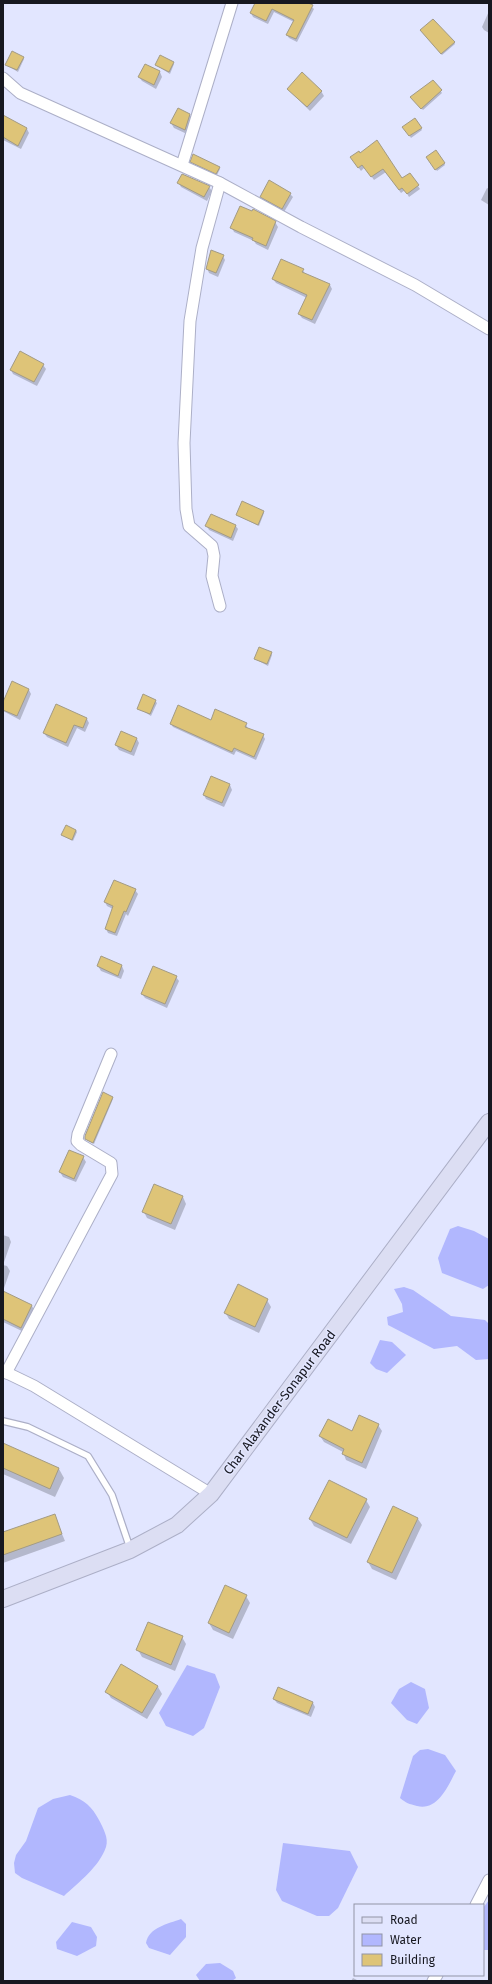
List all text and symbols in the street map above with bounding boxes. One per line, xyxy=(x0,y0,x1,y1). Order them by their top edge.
street label: Char Alaxander-Sonapur Road xyxy=(220,1327,339,1477)
legend xyxy=(354,1904,484,1976)
text: Road xyxy=(390,1913,418,1927)
text: Water xyxy=(390,1933,422,1947)
text: Building xyxy=(390,1953,436,1967)

